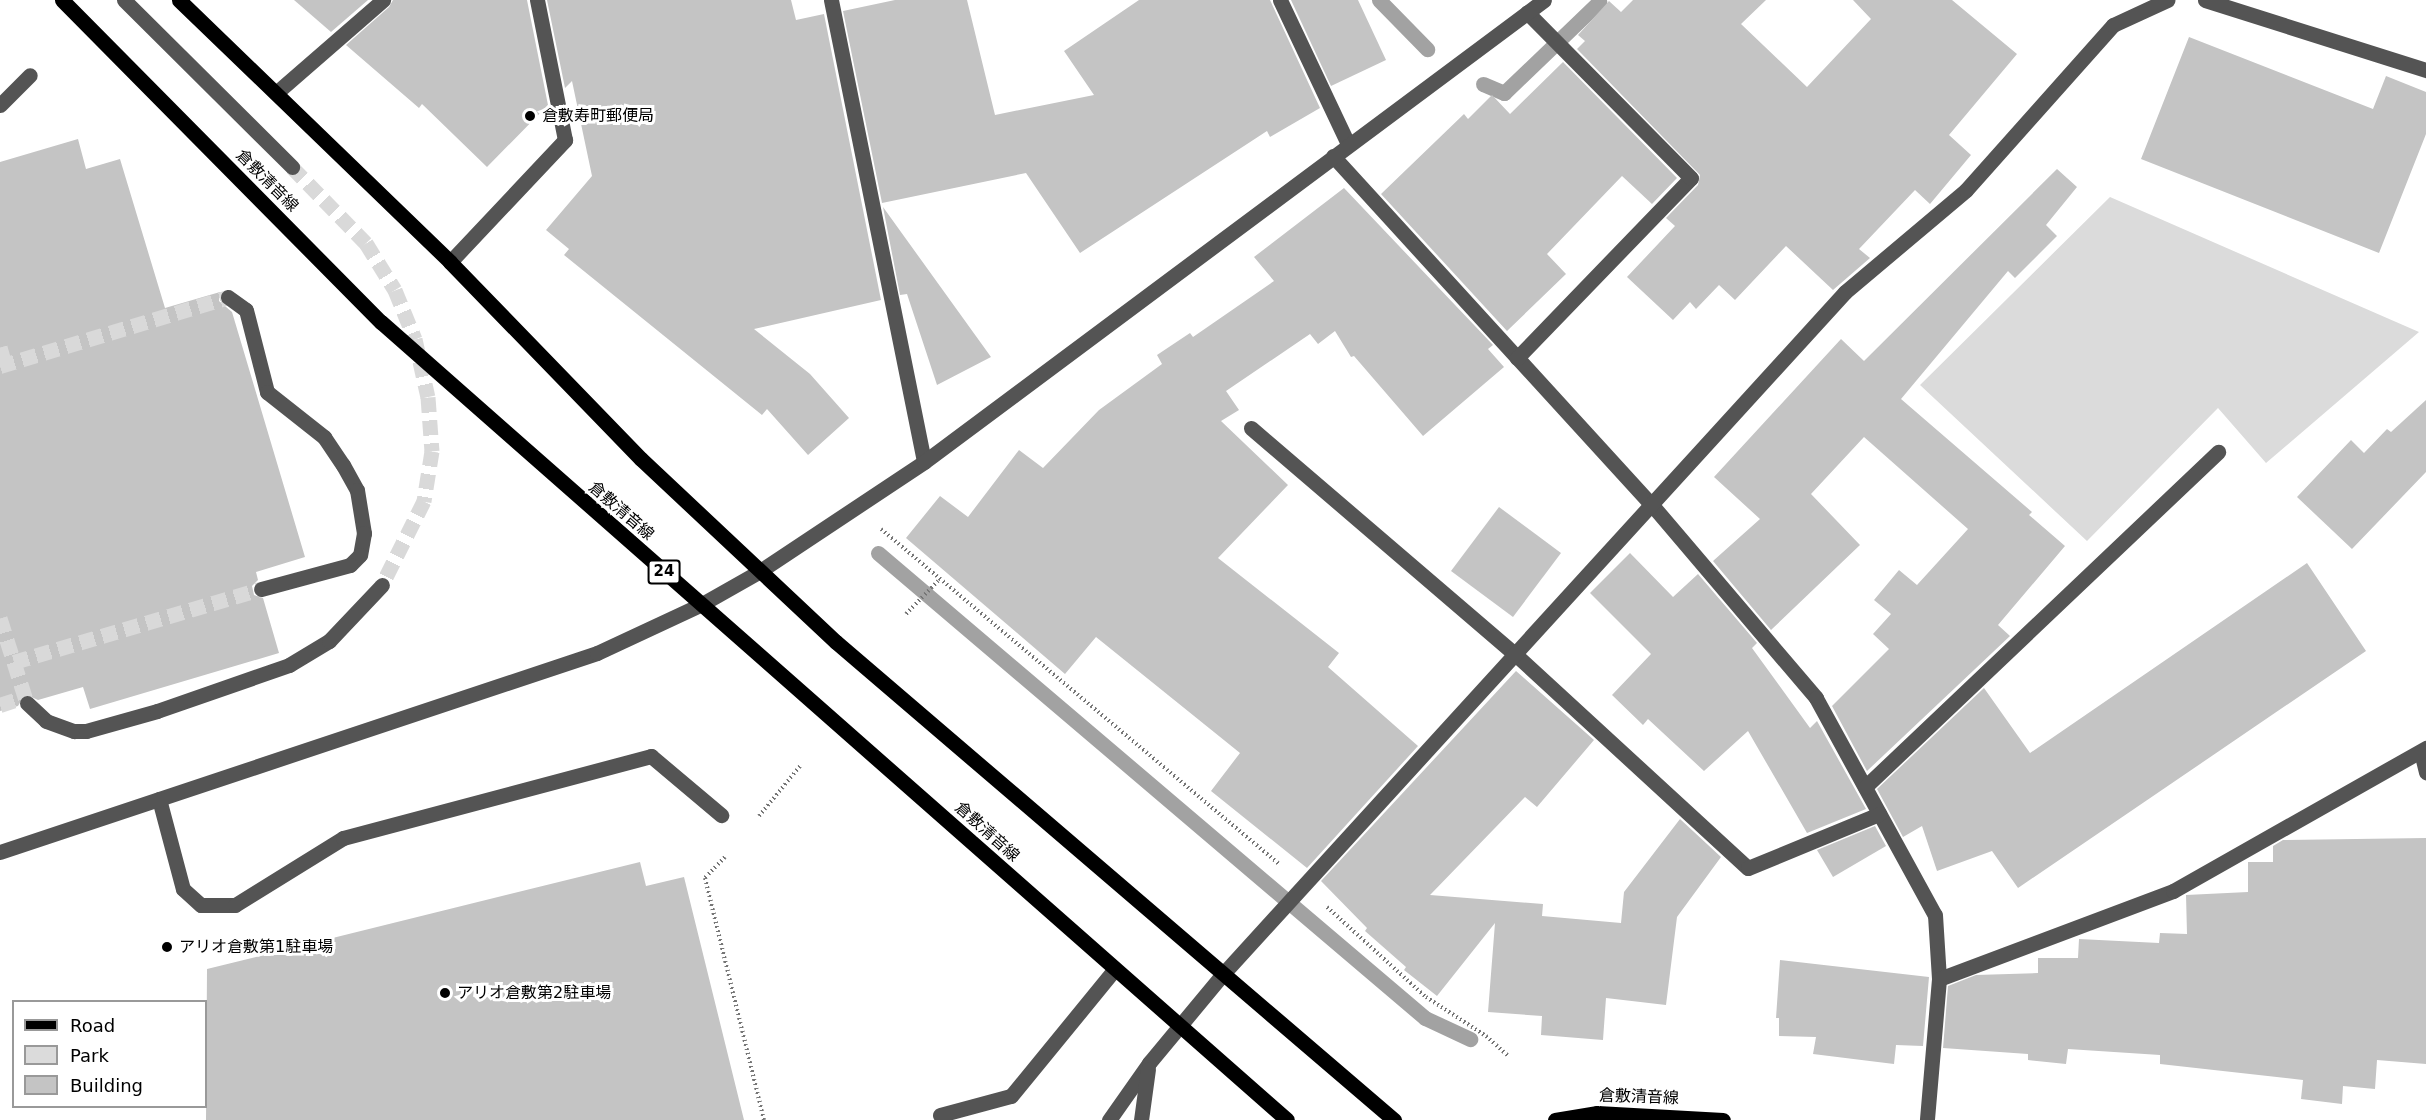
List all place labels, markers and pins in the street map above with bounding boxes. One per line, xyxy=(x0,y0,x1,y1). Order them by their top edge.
place label: 倉敷寿町郵便局 xyxy=(542,106,654,126)
marker: 倉敷寿町郵便局 xyxy=(523,109,537,123)
place label: アリオ倉敷第1駐車場 xyxy=(179,937,333,957)
marker: アリオ倉敷第1駐車場 xyxy=(160,940,174,954)
place label: アリオ倉敷第2駐車場 xyxy=(457,983,611,1003)
marker: アリオ倉敷第2駐車場 xyxy=(438,986,452,1000)

